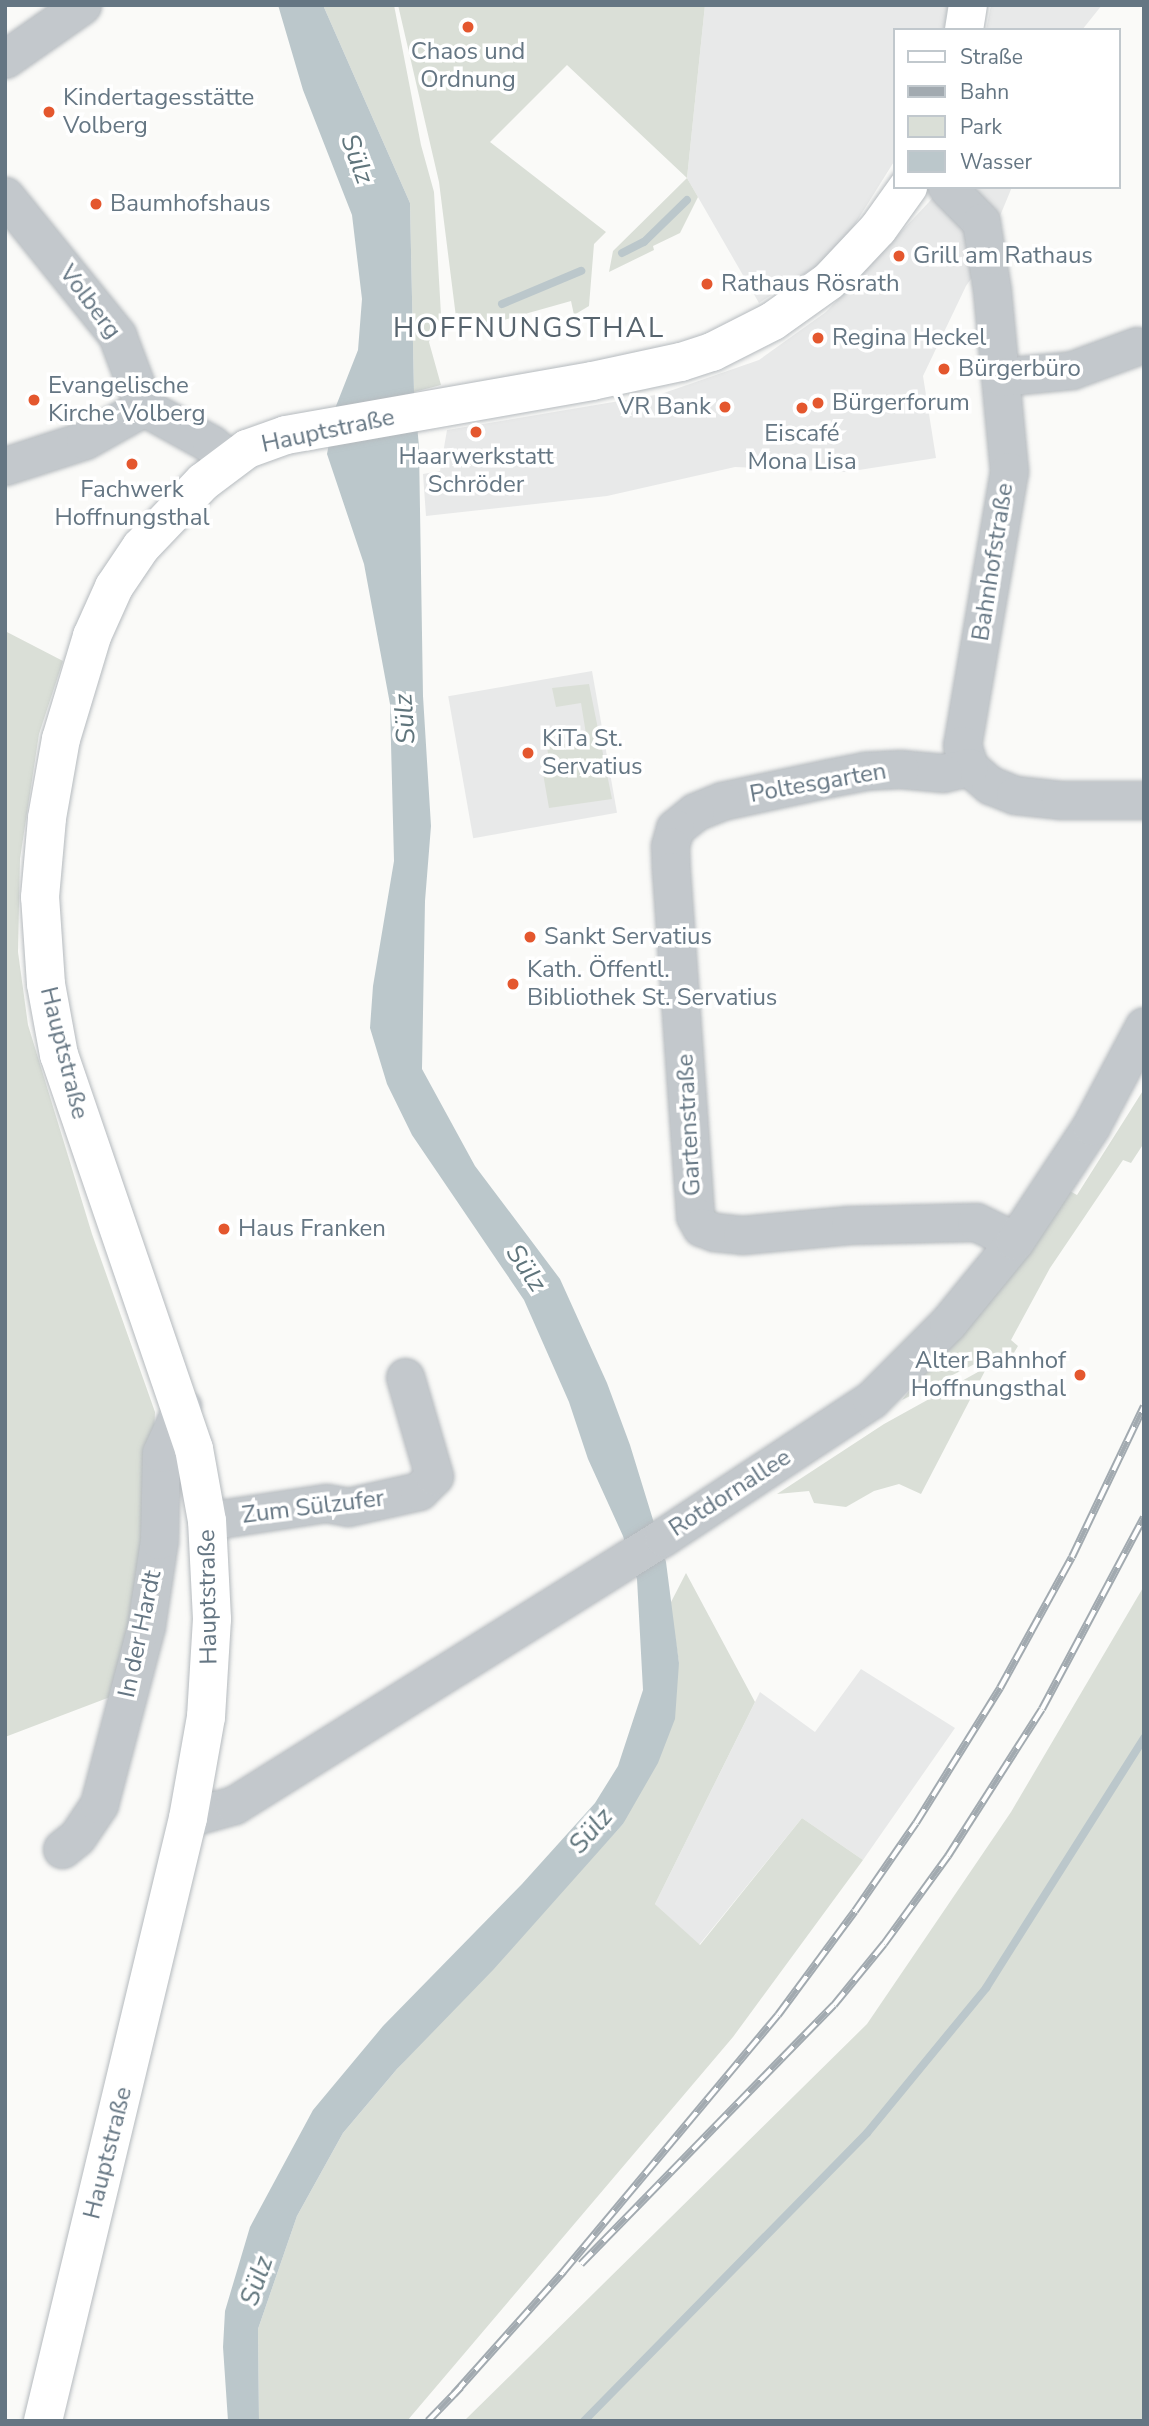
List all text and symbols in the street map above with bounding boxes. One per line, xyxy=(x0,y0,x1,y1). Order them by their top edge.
marker: Chaos und Ordnung xyxy=(460,19,476,35)
legend xyxy=(894,28,1121,189)
place label: Chaos und Ordnung xyxy=(411,38,525,94)
text: Straße xyxy=(960,43,1023,71)
text: Bahn xyxy=(960,78,1009,106)
place label: Kindertagesstätte Volberg xyxy=(63,84,254,140)
marker: Kindertagesstätte Volberg xyxy=(41,104,57,120)
text: Park xyxy=(960,113,1002,141)
water label: Sülz xyxy=(334,130,380,188)
text: Wasser xyxy=(960,148,1032,176)
place label: Baumhofshaus xyxy=(110,190,271,218)
marker: Baumhofshaus xyxy=(88,196,104,212)
place label: Grill am Rathaus xyxy=(913,242,1093,270)
marker: Grill am Rathaus xyxy=(891,248,907,264)
street label: Volberg xyxy=(53,259,127,345)
place label: Rathaus Rösrath xyxy=(721,270,900,298)
marker: Rathaus Rösrath xyxy=(699,276,715,292)
district label: HOFFNUNGSTHAL xyxy=(395,311,663,345)
place label: Regina Heckel xyxy=(832,324,986,352)
marker: Regina Heckel xyxy=(810,330,826,346)
place label: Bürgerbüro xyxy=(958,355,1081,383)
marker: Bürgerbüro xyxy=(936,361,952,377)
place label: Evangelische Kirche Volberg xyxy=(48,372,206,428)
place label: Bürgerforum xyxy=(832,389,970,417)
marker: Evangelische Kirche Volberg xyxy=(26,392,42,408)
place label: VR Bank xyxy=(618,393,711,421)
marker: Bürgerforum xyxy=(810,395,826,411)
marker: VR Bank xyxy=(717,399,733,415)
marker: Eiscafé Mona Lisa xyxy=(794,400,810,416)
street label: Hauptstraße xyxy=(259,403,397,459)
place label: Eiscafé Mona Lisa xyxy=(747,420,857,476)
marker: Haarwerkstatt Schröder xyxy=(468,424,484,440)
place label: Haarwerkstatt Schröder xyxy=(398,443,554,499)
marker: Fachwerk Hoffnungsthal xyxy=(124,456,140,472)
place label: Fachwerk Hoffnungsthal xyxy=(54,476,210,532)
street label: Bahnhofstraße xyxy=(966,481,1020,643)
water label: Sülz xyxy=(388,693,422,745)
place label: KiTa St. Servatius xyxy=(542,725,643,781)
marker: KiTa St. Servatius xyxy=(520,745,536,761)
street label: Poltesgarten xyxy=(747,757,889,809)
place label: Sankt Servatius xyxy=(544,923,712,951)
marker: Sankt Servatius xyxy=(522,929,538,945)
place label: Kath. Öffentl. Bibliothek St. Servatius xyxy=(527,956,777,1012)
marker: Kath. Öffentl. Bibliothek St. Servatius xyxy=(505,976,521,992)
street label: Hauptstraße xyxy=(34,984,94,1122)
street label: Gartenstraße xyxy=(671,1053,707,1197)
place label: Haus Franken xyxy=(238,1215,386,1243)
marker: Haus Franken xyxy=(216,1221,232,1237)
water label: Sülz xyxy=(499,1238,553,1298)
place label: Alter Bahnhof Hoffnungsthal xyxy=(911,1347,1066,1403)
marker: Alter Bahnhof Hoffnungsthal xyxy=(1072,1367,1088,1383)
street label: Rotdornallee xyxy=(664,1443,796,1543)
street label: Zum Sülzufer xyxy=(240,1484,386,1530)
street label: Hauptstraße xyxy=(192,1529,224,1665)
street label: In der Hardt xyxy=(112,1568,168,1700)
water label: Sülz xyxy=(563,1802,619,1860)
street label: Hauptstraße xyxy=(78,2084,138,2222)
water label: Sülz xyxy=(234,2252,280,2310)

